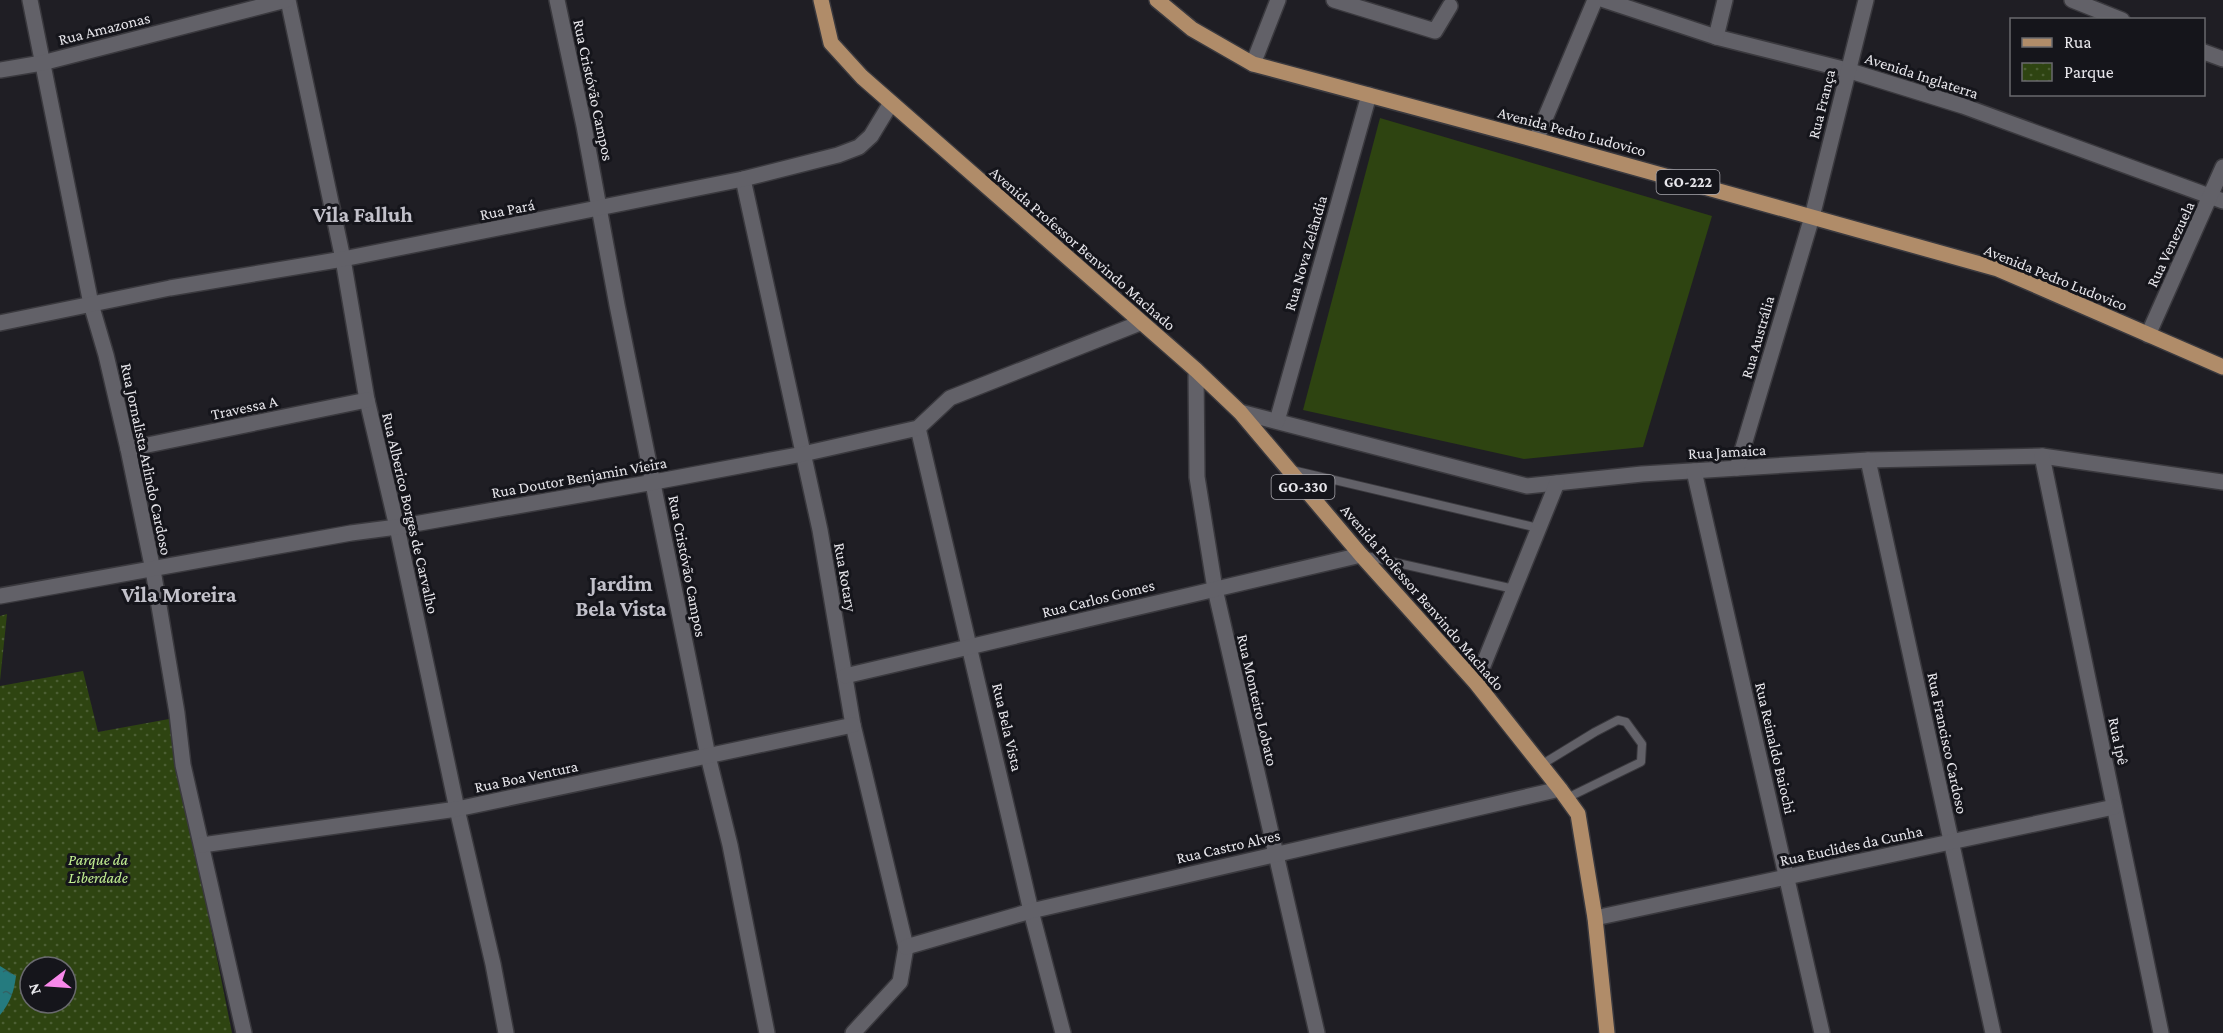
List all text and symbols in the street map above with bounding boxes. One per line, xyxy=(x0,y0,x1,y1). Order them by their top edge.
street label: Rua Amazonas xyxy=(56,9,152,48)
street label: Rua Cristóvão Campos xyxy=(569,18,617,163)
legend xyxy=(2010,18,2205,96)
text: Rua xyxy=(2064,32,2092,52)
street label: Avenida Inglaterra xyxy=(1863,49,1981,103)
text: Parque xyxy=(2064,62,2114,82)
street label: Rua França xyxy=(1805,67,1839,141)
street label: Avenida Pedro Ludovico xyxy=(1496,103,1648,159)
street label: Avenida Professor Benvindo Machado xyxy=(986,163,1179,334)
road number: GO-222 xyxy=(1656,170,1720,194)
street label: Rua Nova Zelândia xyxy=(1281,193,1330,313)
street label: Rua Pará xyxy=(478,196,537,223)
street label: Rua Venezuela xyxy=(2143,198,2198,290)
district label: Vila Falluh xyxy=(312,202,413,227)
street label: Avenida Pedro Ludovico xyxy=(1982,241,2130,314)
street label: Rua Austrália xyxy=(1738,293,1778,380)
street label: Rua Jornalista Arlindo Cardoso xyxy=(117,362,175,557)
street label: Travessa A xyxy=(209,392,280,423)
street label: Rua Alberico Borges de Carvalho xyxy=(378,411,442,616)
street label: Rua Jamaica xyxy=(1688,441,1767,463)
street label: Rua Doutor Benjamin Vieira xyxy=(490,454,669,502)
road number: GO-330 xyxy=(1272,475,1334,499)
street label: Rua Cristóvão Campos xyxy=(664,494,710,639)
street label: Avenida Professor Benvindo Machado xyxy=(1337,501,1508,694)
street label: Rua Rotary xyxy=(830,541,860,614)
district label: Jardim Bela Vista xyxy=(575,571,667,621)
street label: Rua Carlos Gomes xyxy=(1040,576,1156,621)
district label: Vila Moreira xyxy=(121,582,237,607)
street label: Rua Monteiro Lobato xyxy=(1234,633,1281,768)
street label: Rua Francisco Cardoso xyxy=(1924,671,1971,815)
street label: Rua Bela Vista xyxy=(989,681,1026,773)
street label: Rua Reinaldo Baiochi xyxy=(1752,681,1799,816)
street label: Rua Ipê xyxy=(2104,716,2132,766)
street label: Rua Boa Ventura xyxy=(473,757,580,796)
street label: Rua Euclides da Cunha xyxy=(1778,822,1925,869)
street label: Rua Castro Alves xyxy=(1175,826,1282,867)
park label: Parque da Liberdade xyxy=(68,851,128,886)
north arrow xyxy=(18,955,78,1015)
text: N xyxy=(24,981,44,997)

